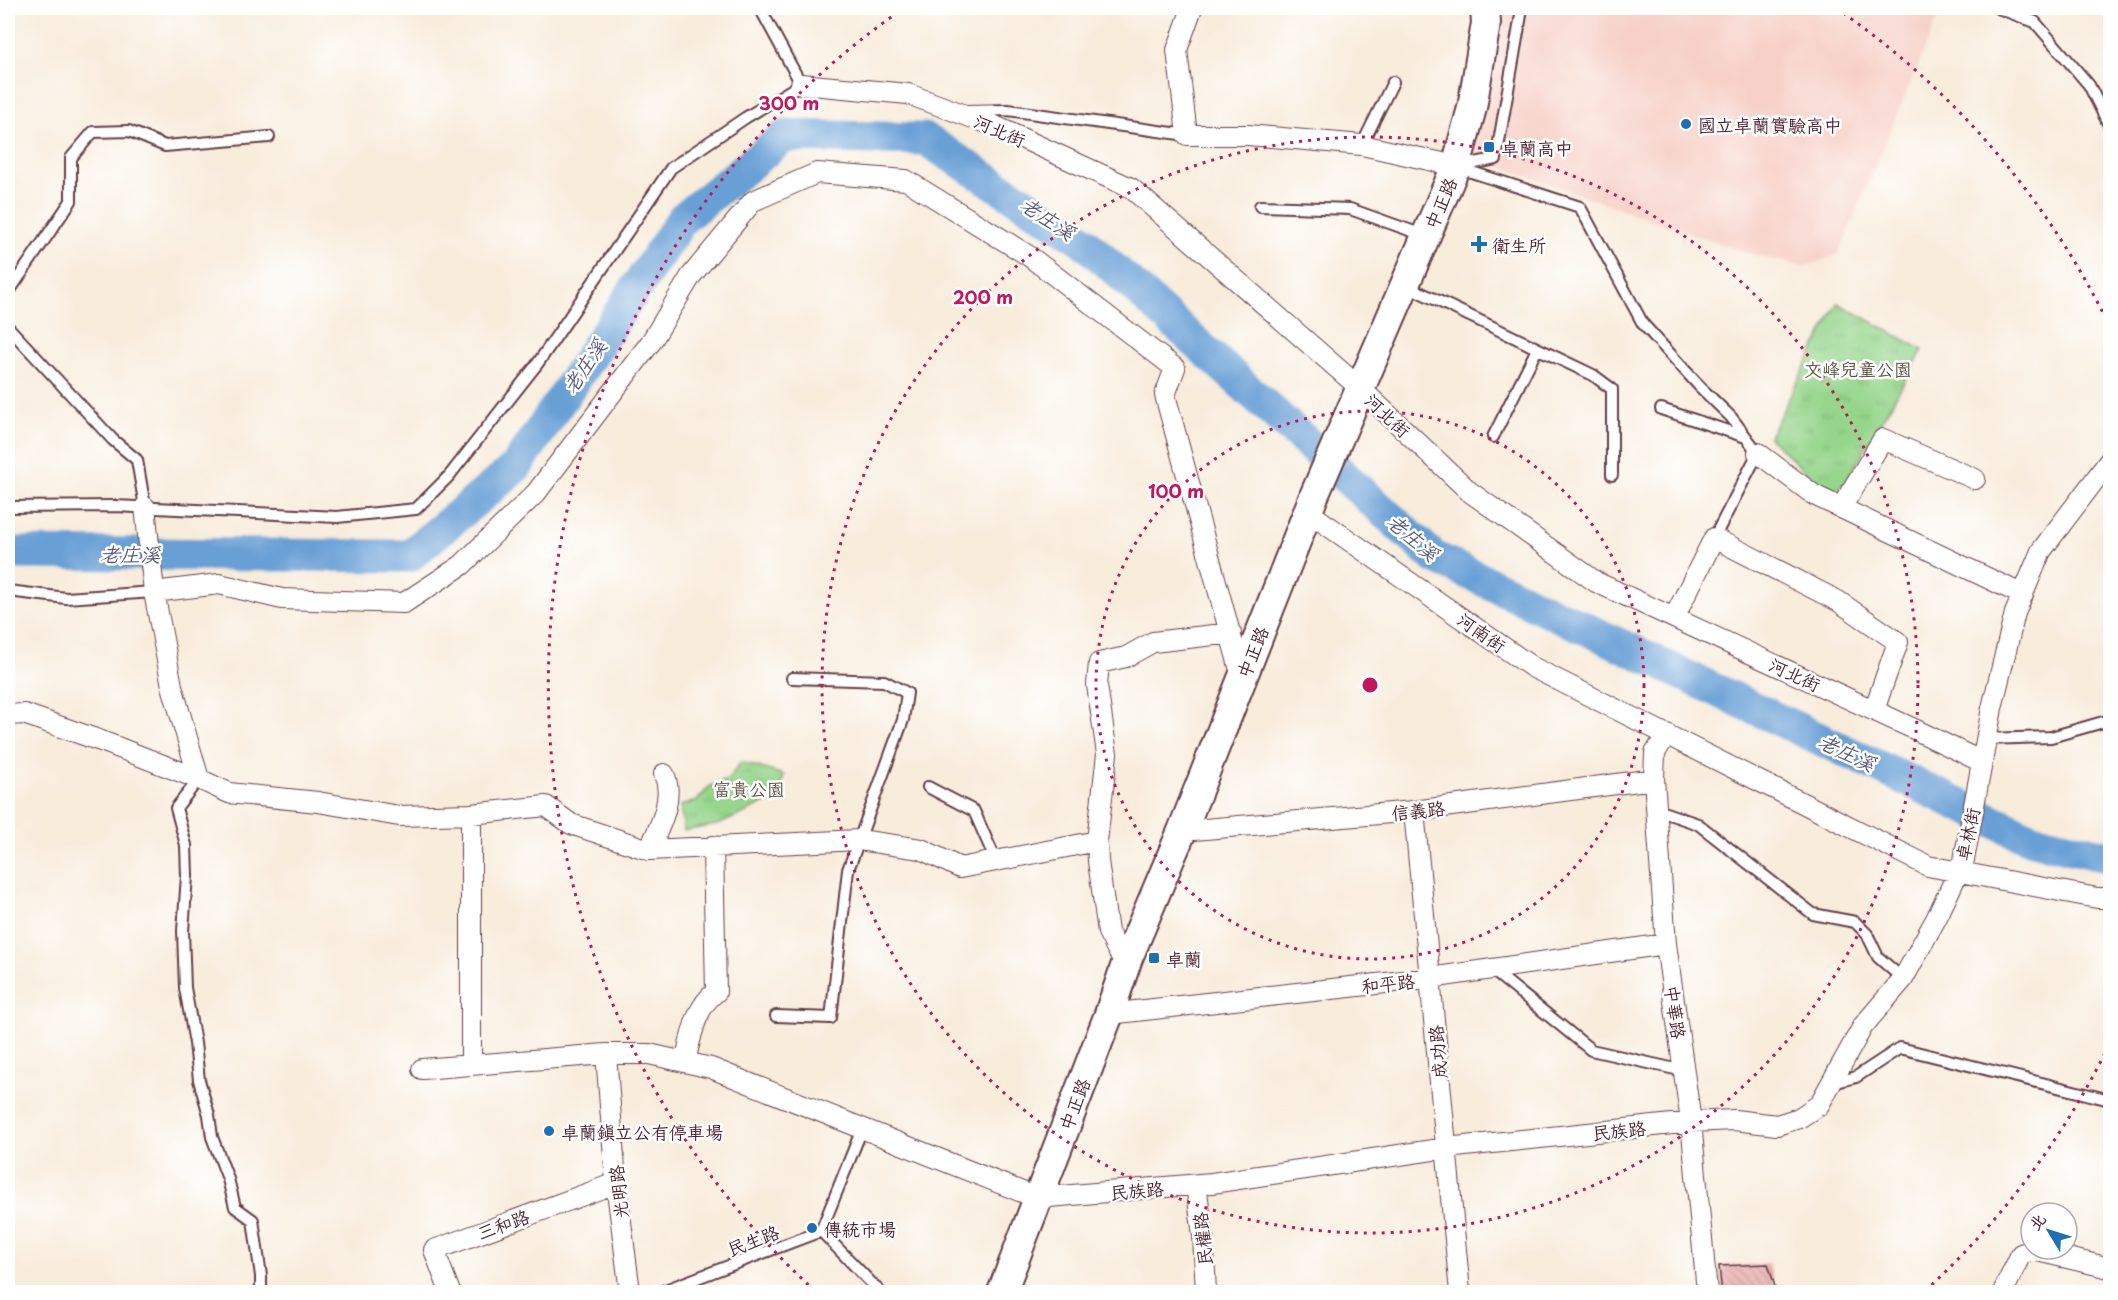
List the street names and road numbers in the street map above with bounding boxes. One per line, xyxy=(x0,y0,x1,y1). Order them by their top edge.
street label: 河北街 xyxy=(970,107,1030,153)
street label: 中正路 xyxy=(1417,173,1463,233)
street label: 河北街 xyxy=(1359,387,1417,443)
street label: 河南街 xyxy=(1452,605,1512,659)
street label: 中正路 xyxy=(1229,622,1275,682)
street label: 河北街 xyxy=(1765,650,1825,698)
street label: 信義路 xyxy=(1390,794,1446,826)
street label: 卓林街 xyxy=(1948,805,1986,863)
street label: 和平路 xyxy=(1360,967,1416,999)
street label: 中華路 xyxy=(1659,983,1693,1041)
street label: 成功路 xyxy=(1421,1024,1453,1080)
street label: 中正路 xyxy=(1052,1074,1096,1134)
street label: 民族路 xyxy=(1591,1114,1647,1146)
street label: 光明路 xyxy=(602,1164,634,1220)
street label: 民族路 xyxy=(1109,1174,1165,1206)
street label: 三和路 xyxy=(473,1202,533,1246)
street label: 民權路 xyxy=(1186,1211,1218,1267)
street label: 民生路 xyxy=(723,1218,783,1262)

